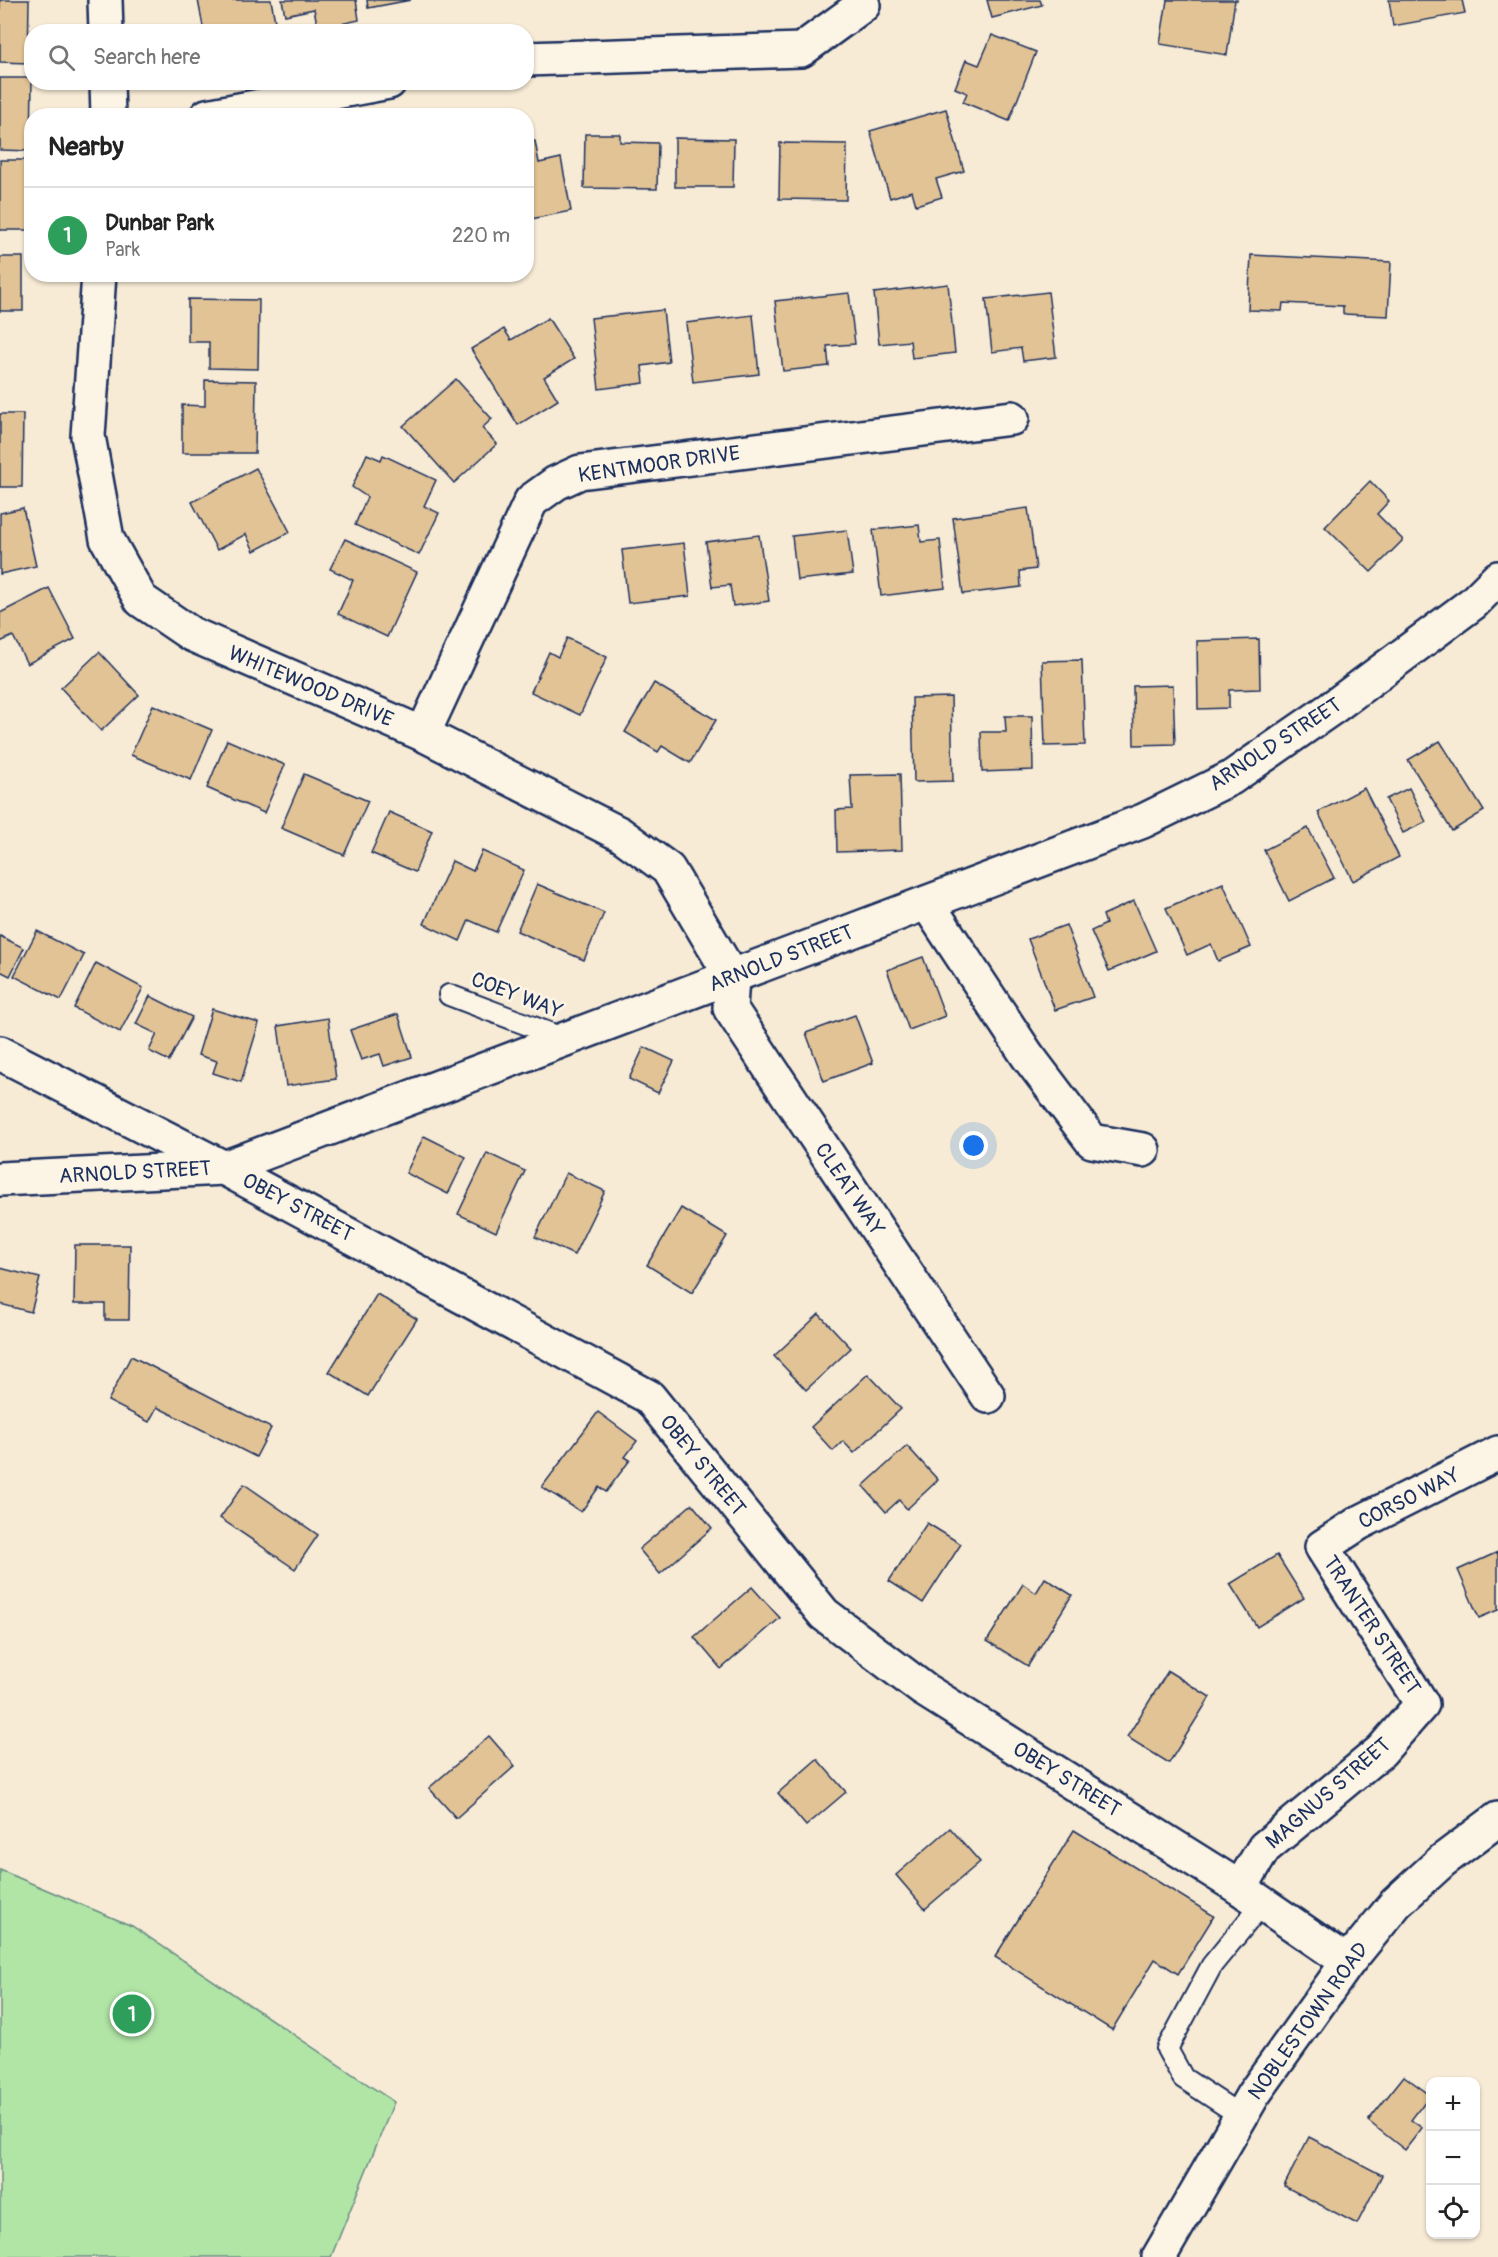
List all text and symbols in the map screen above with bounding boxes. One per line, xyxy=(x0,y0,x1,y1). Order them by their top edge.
search box xyxy=(24,24,534,90)
icon: search xyxy=(45,41,78,74)
text: Search here xyxy=(93,43,200,71)
text: Nearby xyxy=(48,131,124,163)
text: Dunbar Park xyxy=(105,209,214,237)
text: 1 xyxy=(64,223,71,248)
text: 220 m xyxy=(452,223,510,248)
text: Park xyxy=(105,237,140,262)
street label: KENTMOOR DRIVE xyxy=(576,440,742,489)
street label: WHITEWOOD DRIVE xyxy=(224,639,398,733)
street label: ARNOLD STREET xyxy=(1204,691,1347,797)
street label: ARNOLD STREET xyxy=(705,918,857,998)
street label: COEY WAY xyxy=(467,966,566,1025)
your location xyxy=(959,1131,988,1160)
street label: CLEAT WAY xyxy=(809,1138,891,1241)
street label: ARNOLD STREET xyxy=(58,1155,212,1190)
street label: OBEY STREET xyxy=(237,1167,358,1248)
street label: OBEY STREET xyxy=(654,1409,752,1522)
street label: CORSO WAY xyxy=(1354,1461,1464,1536)
street label: TRANTER STREET xyxy=(1317,1551,1427,1700)
street label: MAGNUS STREET xyxy=(1260,1731,1397,1855)
street label: OBEY STREET xyxy=(1008,1736,1126,1823)
street label: NOBLESTOWN ROAD xyxy=(1242,1937,1375,2105)
pin: 1 xyxy=(112,1992,152,2036)
map controls xyxy=(1426,2077,1480,2239)
button: + xyxy=(1426,2077,1480,2131)
button: − xyxy=(1426,2131,1480,2185)
button: locate xyxy=(1426,2185,1480,2239)

